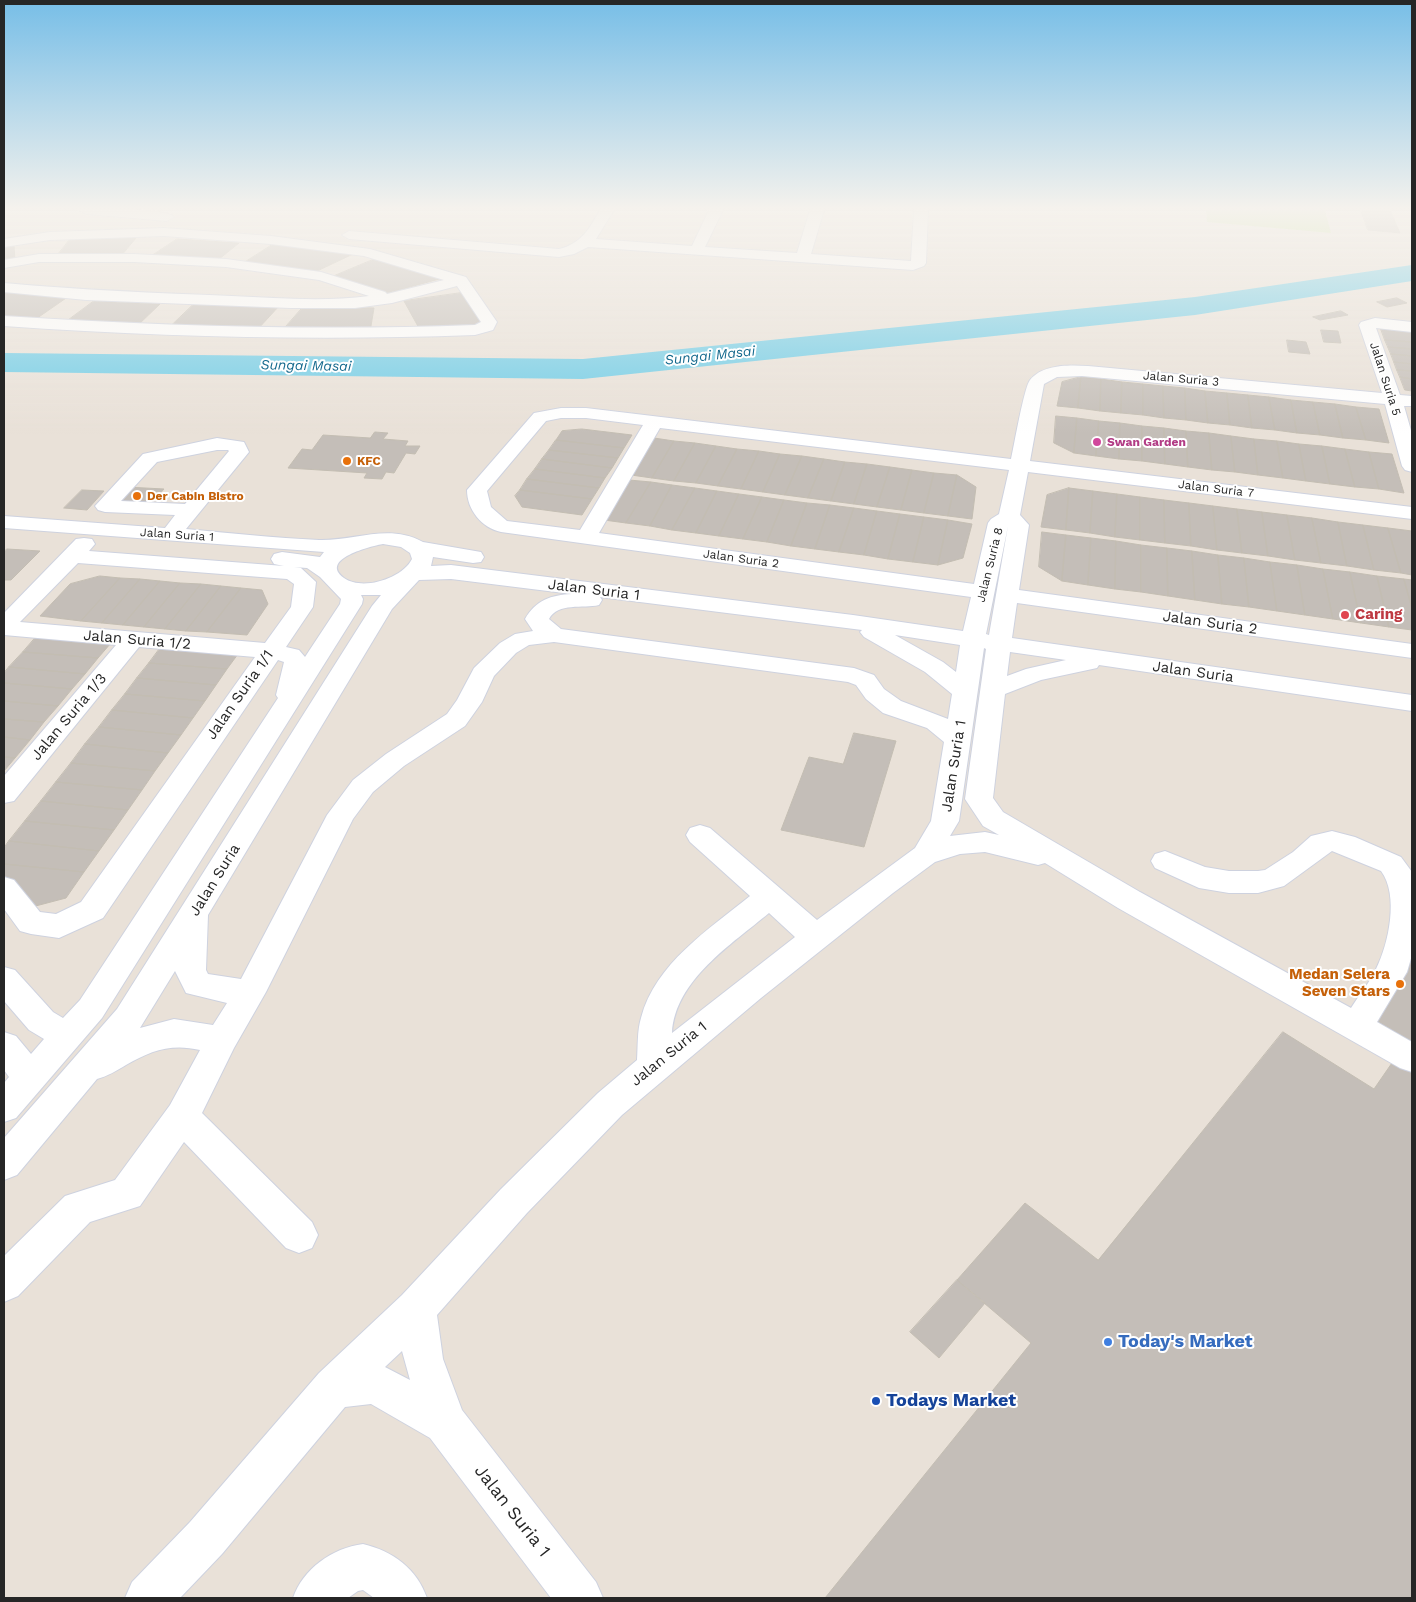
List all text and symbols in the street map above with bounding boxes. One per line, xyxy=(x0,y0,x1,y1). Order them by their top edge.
street label: Jalan Suria 5 xyxy=(1366,340,1404,418)
water label: Sungai Masai xyxy=(664,343,756,369)
water label: Sungai Masai xyxy=(261,357,351,375)
street label: Jalan Suria 3 xyxy=(1142,368,1220,390)
place label: Swan Garden xyxy=(1107,435,1186,449)
marker: Swan Garden xyxy=(1091,436,1103,448)
place label: KFC xyxy=(357,454,381,468)
marker: KFC xyxy=(341,455,353,467)
street label: Jalan Suria 7 xyxy=(1177,477,1255,501)
place label: Der Cabin Bistro xyxy=(147,489,244,503)
marker: Der Cabin Bistro xyxy=(131,490,143,502)
street label: Jalan Suria 1 xyxy=(140,525,214,545)
street label: Jalan Suria 8 xyxy=(974,526,1006,604)
street label: Jalan Suria 2 xyxy=(702,547,780,571)
street label: Jalan Suria 1 xyxy=(547,575,641,605)
place label: Caring xyxy=(1355,606,1402,624)
street label: Jalan Suria 2 xyxy=(1161,607,1259,639)
marker: Caring xyxy=(1339,609,1351,621)
street label: Jalan Suria 1/2 xyxy=(82,626,192,654)
street label: Jalan Suria 1/1 xyxy=(203,647,277,743)
street label: Jalan Suria xyxy=(1151,657,1235,687)
street label: Jalan Suria 1/3 xyxy=(27,670,111,764)
street label: Jalan Suria 1 xyxy=(938,719,970,813)
street label: Jalan Suria xyxy=(186,841,244,919)
place label: Medan Selera Seven Stars xyxy=(1289,966,1390,1001)
marker: Medan Selera Seven Stars xyxy=(1394,978,1406,990)
street label: Jalan Suria 1 xyxy=(627,1018,711,1090)
place label: Today's Market xyxy=(1118,1331,1253,1353)
marker: Today's Market xyxy=(1102,1336,1114,1348)
place label: Todays Market xyxy=(886,1390,1016,1412)
marker: Todays Market xyxy=(870,1395,882,1407)
street label: Jalan Suria 1 xyxy=(469,1461,555,1561)

